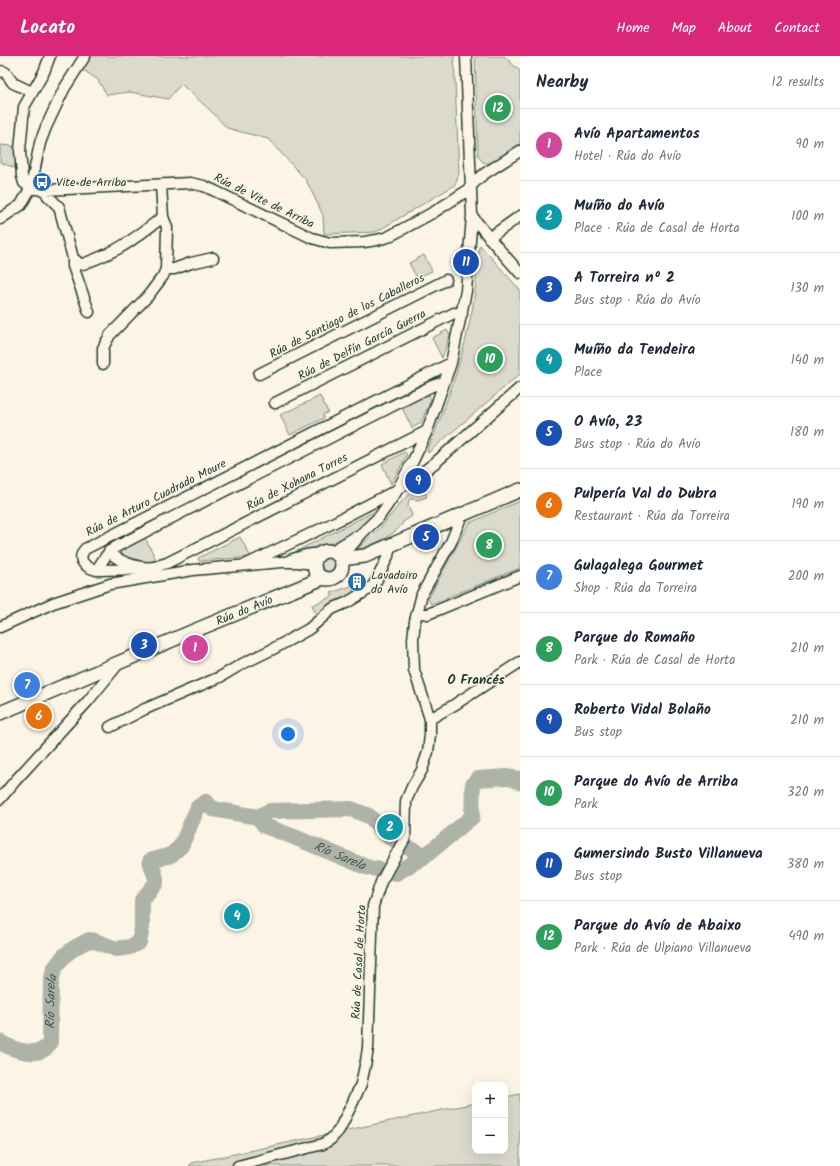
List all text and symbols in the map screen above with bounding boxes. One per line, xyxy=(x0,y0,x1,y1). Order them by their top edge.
text: Locato xyxy=(20,13,75,43)
text: Home xyxy=(616,17,650,39)
text: Map xyxy=(672,17,696,39)
text: About xyxy=(718,17,752,39)
text: Contact xyxy=(774,17,820,39)
text: Nearby xyxy=(536,69,588,96)
text: 12 results xyxy=(771,72,824,93)
pin: 12 xyxy=(485,93,511,123)
text: Avío Apartamentos xyxy=(574,122,700,146)
text: 1 xyxy=(547,134,551,155)
text: 90 m xyxy=(796,134,824,155)
text: Hotel · Rúa do Avío xyxy=(574,146,681,167)
street label: Rúa de Vite de Arriba xyxy=(211,168,318,234)
bus stop icon: Vite de Arriba xyxy=(31,171,53,193)
place label: Vite de Arriba xyxy=(56,173,127,192)
text: Muíño do Avío xyxy=(574,194,665,218)
text: 2 xyxy=(545,206,553,227)
text: 100 m xyxy=(791,206,824,227)
text: Place · Rúa de Casal de Horta xyxy=(574,218,740,239)
pin: 11 xyxy=(453,247,479,277)
text: A Torreira nº 2 xyxy=(574,266,675,290)
street label: Rúa de Santiago de los Caballeros xyxy=(266,269,428,363)
text: 3 xyxy=(545,278,553,299)
text: 130 m xyxy=(790,278,824,299)
text: Bus stop · Rúa do Avío xyxy=(574,290,701,311)
street label: Rúa de Delfín García Guerra xyxy=(295,304,430,386)
text: Muíño da Tendeira xyxy=(574,338,695,362)
pin: 10 xyxy=(477,344,503,374)
text: 4 xyxy=(545,350,553,371)
text: 140 m xyxy=(791,350,824,371)
text: Place xyxy=(574,362,602,383)
text: O Avío, 23 xyxy=(574,410,642,434)
text: 5 xyxy=(546,422,552,443)
text: 180 m xyxy=(790,422,824,443)
text: Bus stop · Rúa do Avío xyxy=(574,434,701,455)
street label: Rúa de Xohana Torres xyxy=(243,448,351,516)
street label: Rúa de Arturo Cuadrado Moure xyxy=(82,454,230,542)
pin: 9 xyxy=(405,466,431,496)
text: Pulpería Val do Dubra xyxy=(574,482,717,506)
text: 6 xyxy=(545,494,553,515)
text: 190 m xyxy=(792,494,824,515)
text: Restaurant · Rúa da Torreira xyxy=(574,506,730,527)
pin: 5 xyxy=(413,522,439,552)
pin: 8 xyxy=(476,530,502,560)
text: Gulagalega Gourmet xyxy=(574,554,704,578)
place label: Lavadoiro do Avío xyxy=(371,566,418,599)
text: 7 xyxy=(546,566,552,587)
text: 200 m xyxy=(788,566,824,587)
building icon: Lavadoiro do Avío xyxy=(346,571,368,593)
text: Shop · Rúa da Torreira xyxy=(574,578,697,599)
street label: Rúa do Avío xyxy=(213,590,276,630)
text: Parque do Romaño xyxy=(574,626,695,650)
pin: 3 xyxy=(131,630,157,660)
pin: 1 xyxy=(182,633,208,663)
text: 8 xyxy=(545,638,553,659)
text: 210 m xyxy=(790,638,824,659)
text: Park · Rúa de Casal de Horta xyxy=(574,650,735,671)
pin: 7 xyxy=(14,670,40,700)
district label: O Francés xyxy=(448,670,504,691)
text: Roberto Vidal Bolaño xyxy=(574,698,711,722)
pin: 6 xyxy=(26,701,52,731)
text: 9 xyxy=(546,710,552,731)
text: 210 m xyxy=(790,710,824,731)
text: Bus stop xyxy=(574,722,622,743)
your location xyxy=(278,724,298,744)
text: Parque do Avío de Arriba xyxy=(574,770,738,794)
text: 10 xyxy=(544,782,554,803)
text: 320 m xyxy=(787,782,824,803)
text: Park xyxy=(574,794,598,815)
pin: 2 xyxy=(377,812,403,842)
water label: Río Sarela xyxy=(311,836,370,877)
text: Gumersindo Busto Villanueva xyxy=(574,842,763,866)
text: 11 xyxy=(545,854,553,875)
text: 380 m xyxy=(787,854,824,875)
text: Bus stop xyxy=(574,866,622,887)
pin: 4 xyxy=(224,901,250,931)
street label: Rúa de Casal de Horta xyxy=(347,904,372,1020)
text: Parque do Avío de Abaixo xyxy=(574,914,741,938)
text: 12 xyxy=(543,926,555,947)
text: 490 m xyxy=(788,926,824,947)
text: Park · Rúa de Ulpiano Villanueva xyxy=(574,938,751,959)
water label: Río Sarela xyxy=(40,972,63,1029)
map controls xyxy=(472,1082,508,1154)
button: + xyxy=(472,1082,508,1118)
button: − xyxy=(472,1118,508,1154)

